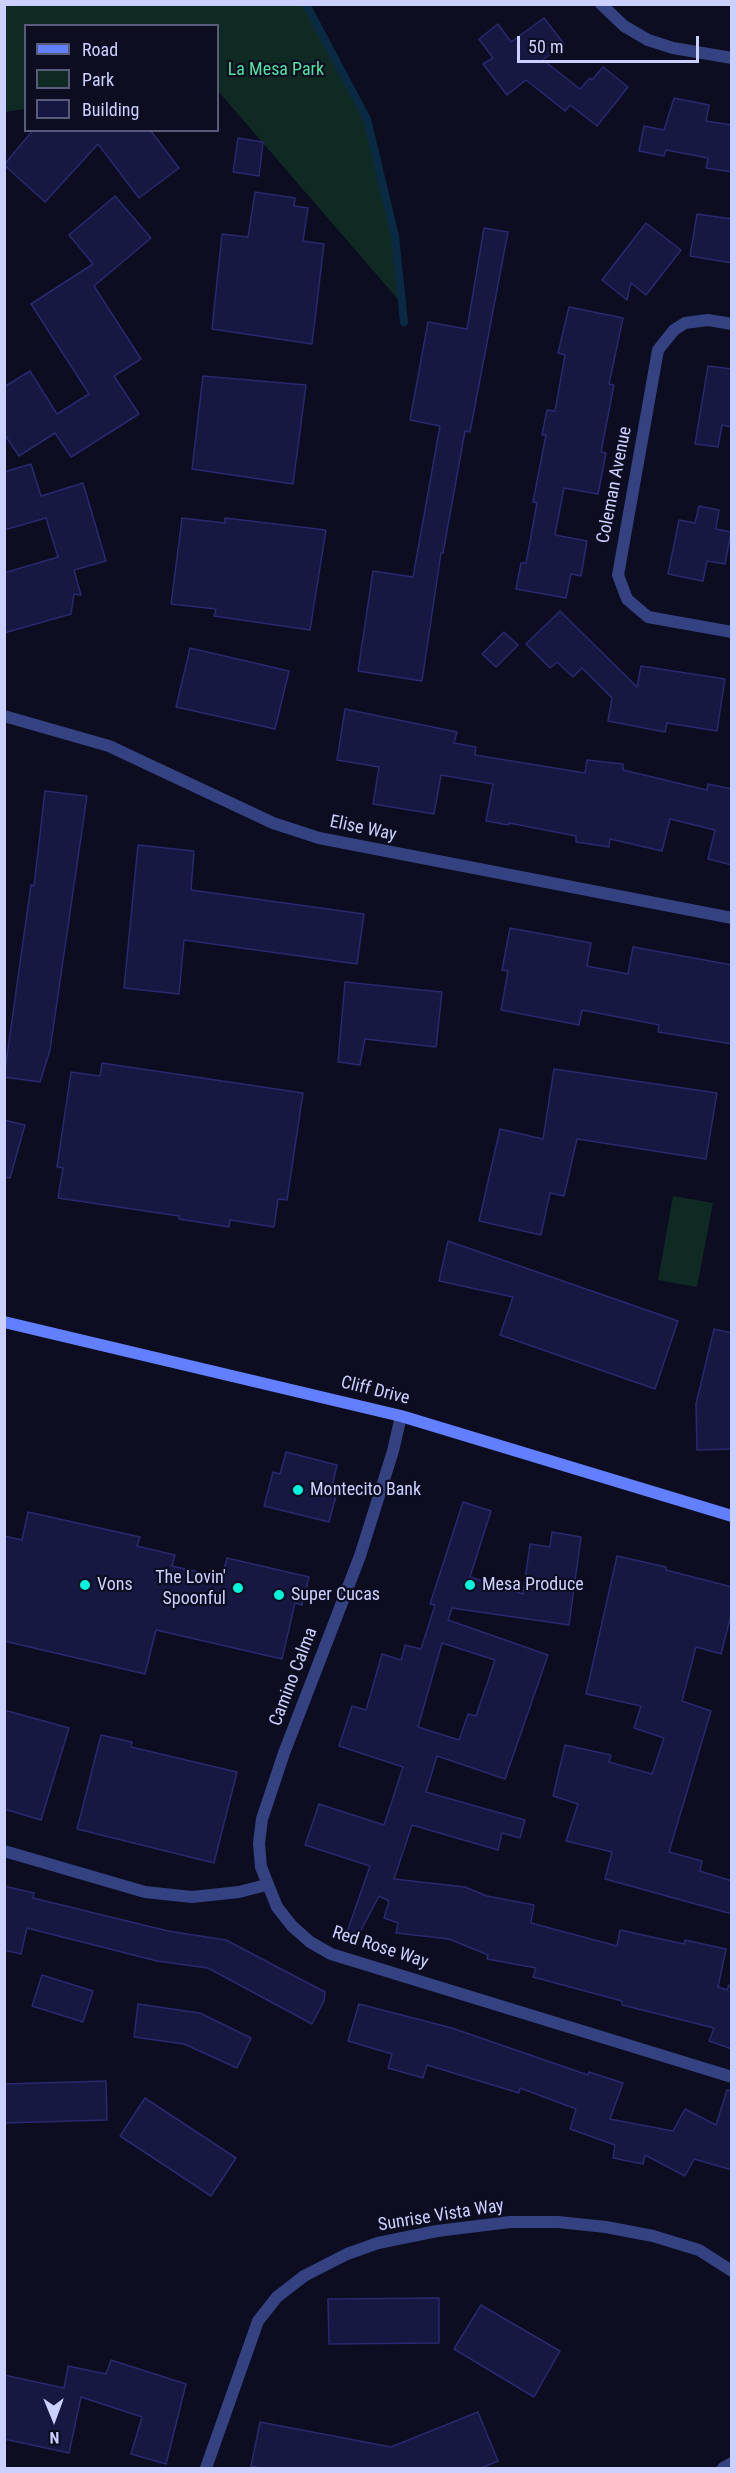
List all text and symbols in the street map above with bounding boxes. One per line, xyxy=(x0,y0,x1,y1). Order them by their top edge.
legend xyxy=(24,24,219,132)
scale bar xyxy=(520,24,702,62)
text: 50 m xyxy=(528,36,563,57)
text: Road xyxy=(82,39,118,60)
park label: La Mesa Park xyxy=(228,59,324,81)
text: Park xyxy=(82,69,114,90)
text: Building xyxy=(82,99,139,120)
street label: Coleman Avenue xyxy=(593,425,637,545)
street label: Elise Way xyxy=(328,811,398,847)
street label: Cliff Drive xyxy=(338,1372,412,1410)
place label: Montecito Bank xyxy=(310,1479,421,1501)
marker: Montecito Bank xyxy=(291,1483,305,1497)
place label: The Lovin' Spoonful xyxy=(155,1567,226,1610)
place label: Vons xyxy=(97,1574,133,1596)
place label: Mesa Produce xyxy=(482,1574,584,1596)
marker: Vons xyxy=(78,1578,92,1592)
marker: Mesa Produce xyxy=(463,1578,477,1592)
marker: The Lovin' Spoonful xyxy=(231,1581,245,1595)
place label: Super Cucas xyxy=(291,1584,380,1606)
marker: Super Cucas xyxy=(272,1588,286,1602)
street label: Camino Calma xyxy=(265,1625,323,1729)
street label: Red Rose Way xyxy=(329,1922,431,1974)
street label: Sunrise Vista Way xyxy=(377,2195,505,2237)
north arrow xyxy=(24,2389,84,2449)
text: N xyxy=(49,2428,59,2447)

